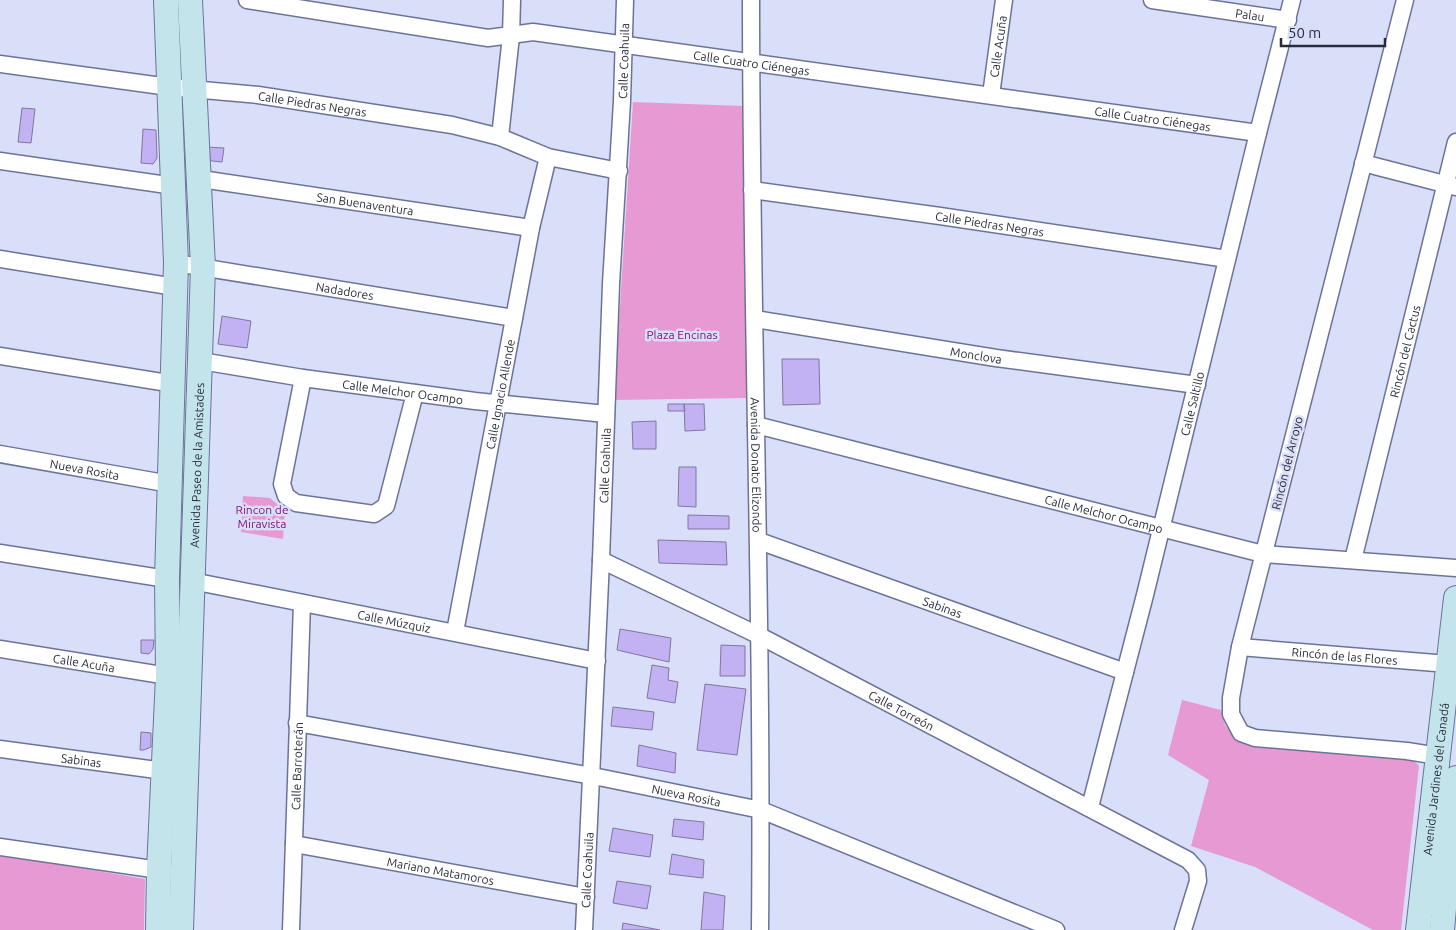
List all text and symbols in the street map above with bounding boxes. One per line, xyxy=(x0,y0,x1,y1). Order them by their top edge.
street label: Palau xyxy=(1234,6,1265,23)
street label: Calle Acuña xyxy=(987,15,1008,78)
scale bar xyxy=(1281,15,1385,47)
street label: Calle Coahuila xyxy=(616,23,631,99)
text: 50 m xyxy=(1288,24,1321,41)
street label: Calle Cuatro Ciénegas xyxy=(693,48,810,77)
street label: Calle Piedras Negras xyxy=(257,89,368,118)
street label: Calle Cuatro Ciénegas xyxy=(1094,104,1212,133)
street label: San Buenaventura xyxy=(316,190,415,217)
street label: Calle Piedras Negras xyxy=(934,209,1045,238)
street label: Nadadores xyxy=(315,279,375,302)
street label: Rincón del Cactus xyxy=(1387,304,1422,399)
park label: Plaza Encinas xyxy=(646,328,718,341)
street label: Calle Ignacio Allende xyxy=(483,338,516,450)
street label: Monclova xyxy=(949,344,1003,365)
street label: Calle Saltillo xyxy=(1178,370,1206,437)
street label: Calle Melchor Ocampo xyxy=(342,377,464,406)
street label: Avenida Paseo de la Amistades xyxy=(187,382,206,548)
street label: Avenida Donato Elizondo xyxy=(749,397,764,533)
street label: Rincón del Arroyo xyxy=(1269,415,1305,511)
street label: Calle Coahuila xyxy=(597,427,612,504)
street label: Nueva Rosita xyxy=(49,456,120,481)
street label: Calle Melchor Ocampo xyxy=(1043,492,1164,535)
park label: Rincon de Miravista xyxy=(235,503,289,530)
street label: Sabinas xyxy=(921,594,964,620)
street label: Calle Múzquiz xyxy=(356,607,432,635)
street label: Rincón de las Flores xyxy=(1291,645,1398,666)
street label: Calle Acuña xyxy=(52,651,116,674)
street label: Calle Torreón xyxy=(867,688,936,733)
street label: Avenida Jardines del Canadá xyxy=(1420,702,1450,856)
street label: Calle Barroterán xyxy=(289,722,304,810)
street label: Sabinas xyxy=(60,751,102,769)
street label: Nueva Rosita xyxy=(651,782,722,808)
street label: Calle Coahuila xyxy=(579,832,595,908)
street label: Mariano Matamoros xyxy=(386,855,495,887)

